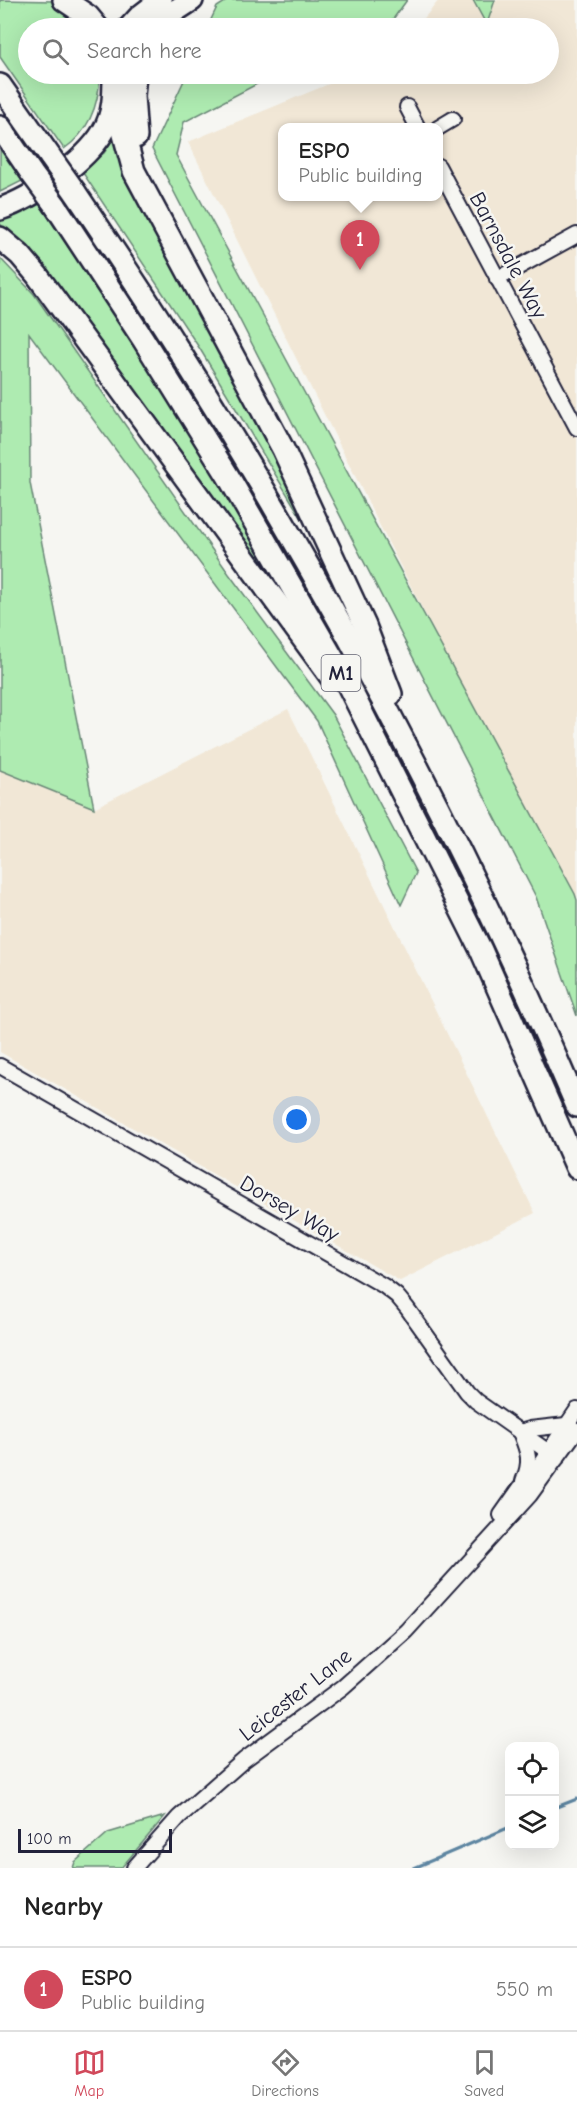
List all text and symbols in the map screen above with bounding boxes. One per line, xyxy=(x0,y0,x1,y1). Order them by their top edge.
search box xyxy=(18,18,559,84)
icon: search xyxy=(39,35,72,68)
text: Search here xyxy=(87,38,202,64)
popup xyxy=(278,123,443,201)
text: ESPO xyxy=(299,138,350,164)
text: Public building xyxy=(299,164,423,187)
street label: Barnsdale Way xyxy=(464,188,553,323)
pin: 1 xyxy=(340,220,380,270)
road number: M1 xyxy=(322,655,360,691)
your location xyxy=(282,1105,311,1134)
street label: Dorsey Way xyxy=(235,1170,344,1248)
street label: Leicester Lane xyxy=(234,1643,357,1747)
map controls xyxy=(505,1742,559,1850)
button: locate xyxy=(505,1742,559,1796)
button: layers xyxy=(505,1796,559,1850)
scale bar xyxy=(18,1826,172,1854)
text: 100 m xyxy=(27,1830,71,1848)
text: Nearby xyxy=(24,1892,103,1922)
text: ESPO xyxy=(81,1965,132,1991)
text: 1 xyxy=(40,1978,47,2001)
text: 550 m xyxy=(496,1978,553,2001)
text: Public building xyxy=(81,1991,205,2014)
tab: Map xyxy=(73,2046,106,2100)
tab: Directions xyxy=(251,2046,319,2100)
tab: Saved xyxy=(464,2046,504,2100)

